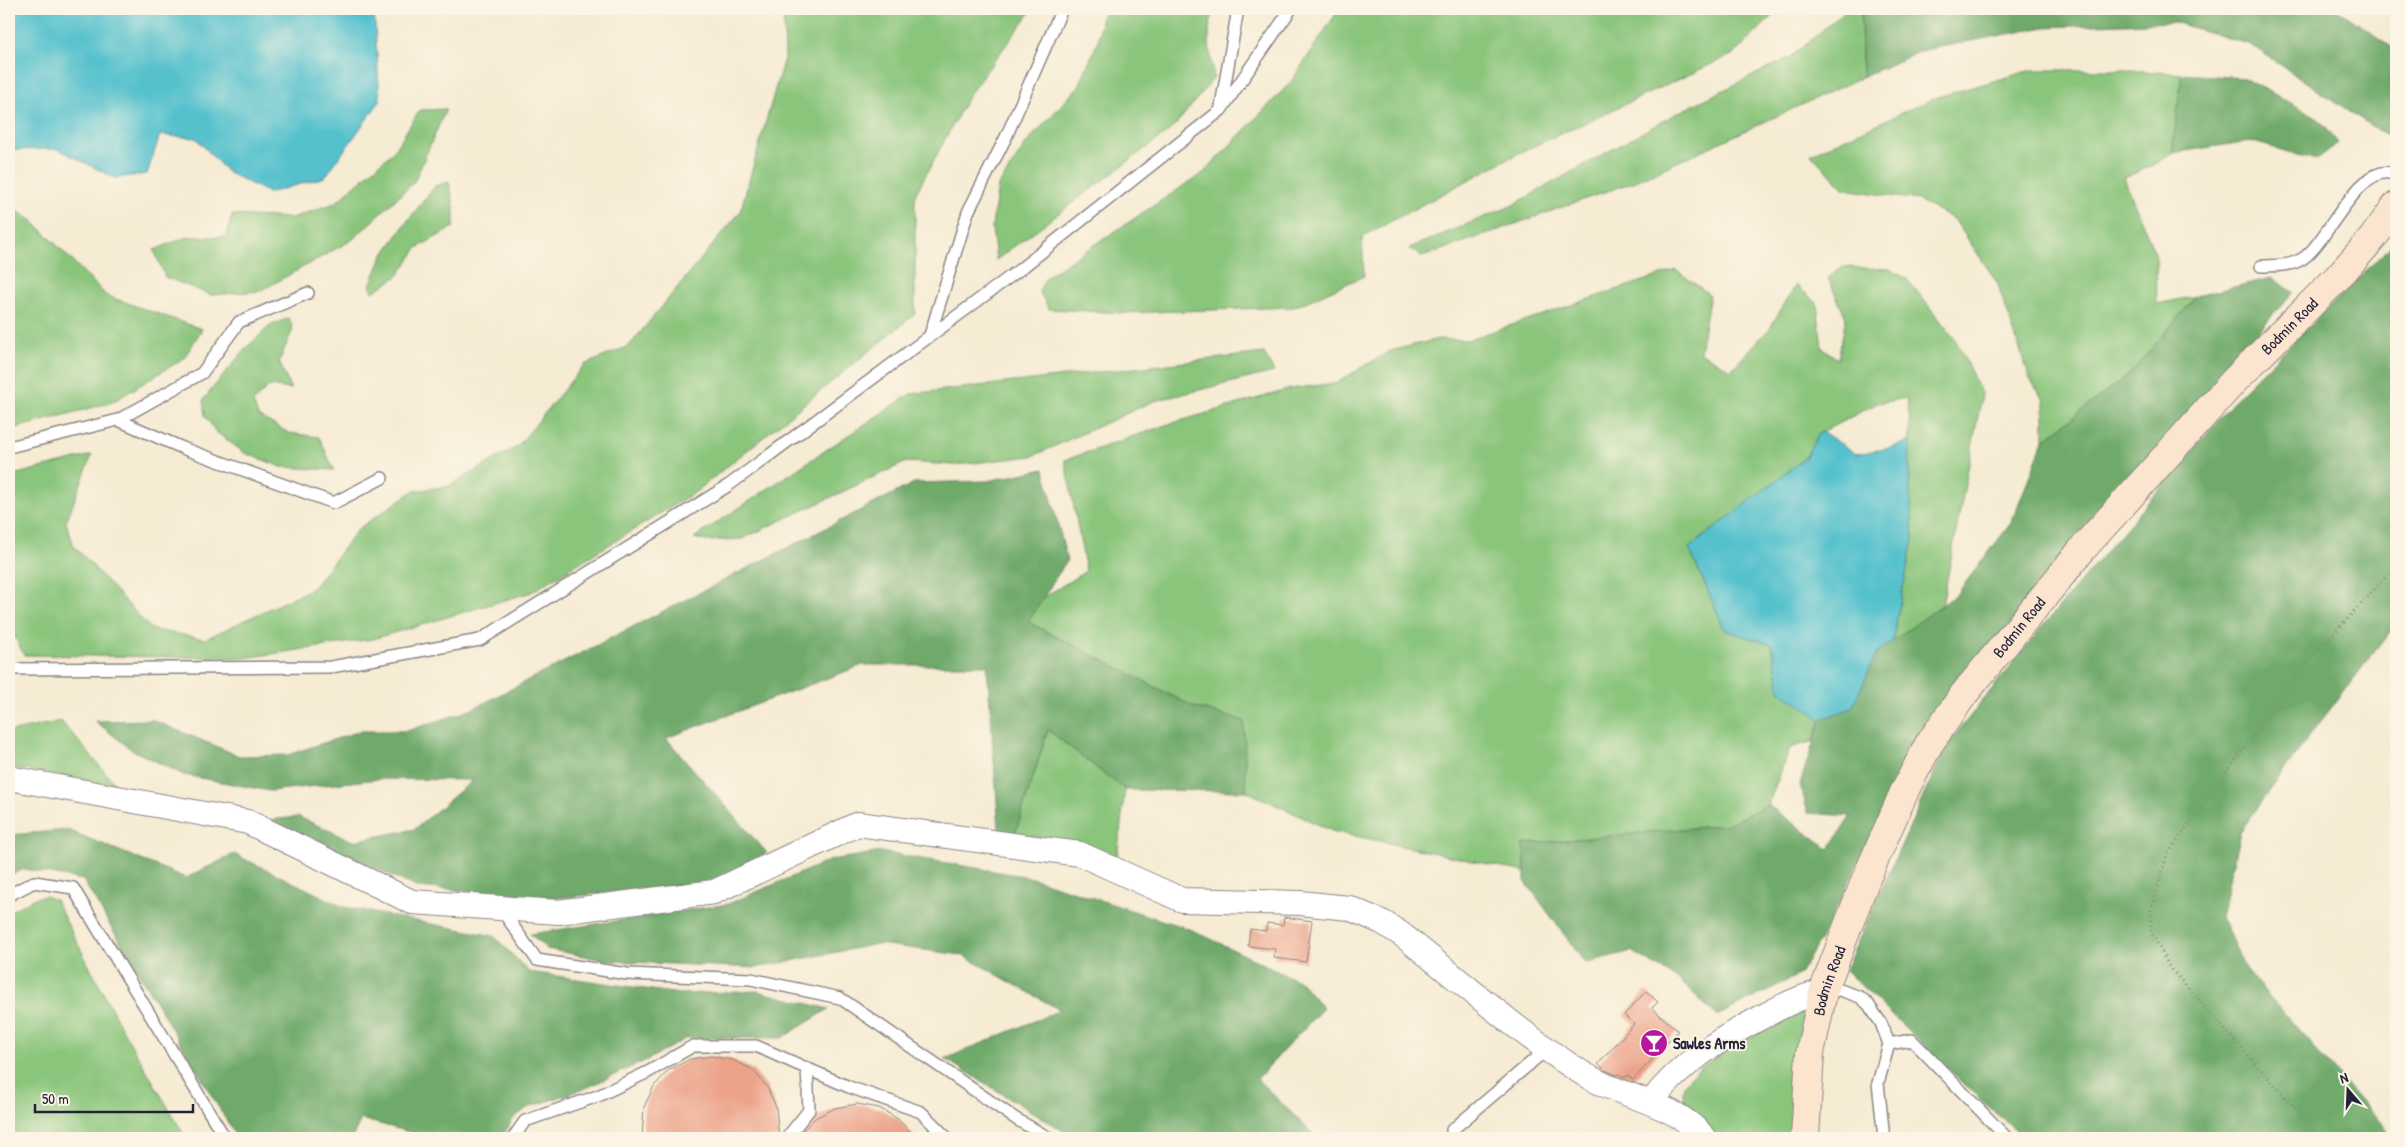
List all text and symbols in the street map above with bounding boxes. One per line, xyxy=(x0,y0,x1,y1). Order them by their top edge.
street label: Bodmin Road xyxy=(2256,292,2323,359)
street label: Bodmin Road xyxy=(1987,592,2050,662)
street label: Bodmin Road xyxy=(1807,943,1851,1018)
bar icon: Sawles Arms xyxy=(1639,1028,1669,1058)
place label: Sawles Arms xyxy=(1673,1032,1746,1054)
north arrow xyxy=(2322,1064,2372,1114)
text: N xyxy=(2337,1067,2351,1087)
scale bar xyxy=(35,1082,192,1114)
text: 50 m xyxy=(42,1088,69,1109)

